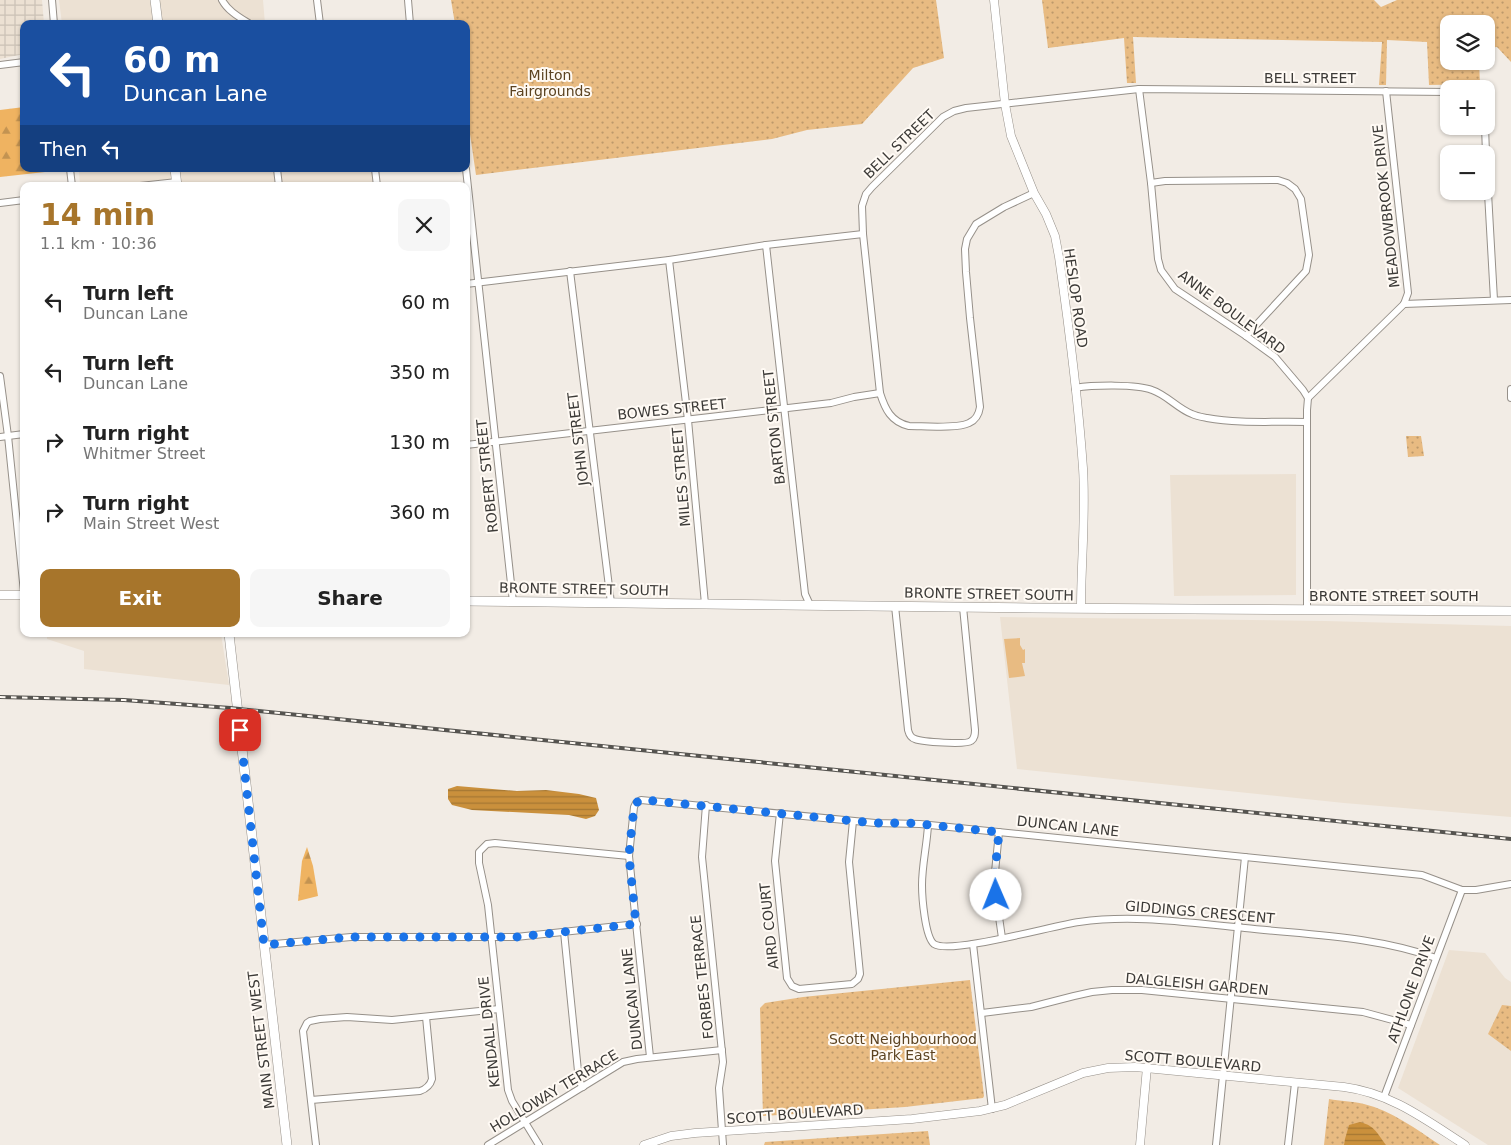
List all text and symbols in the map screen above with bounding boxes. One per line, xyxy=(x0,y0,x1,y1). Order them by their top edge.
map controls xyxy=(1440,15,1495,200)
button: layers xyxy=(1440,15,1495,70)
icon: left xyxy=(40,40,105,105)
text: 60 m xyxy=(123,40,220,80)
park label: Milton Fairgrounds xyxy=(509,67,591,99)
street label: BELL STREET xyxy=(1264,70,1356,86)
button: + xyxy=(1440,80,1495,135)
text: Duncan Lane xyxy=(123,81,268,106)
street label: BELL STREET xyxy=(860,106,938,182)
street label: MEADOWBROOK DRIVE xyxy=(1369,124,1403,288)
icon: left xyxy=(97,135,125,163)
text: Then xyxy=(40,138,87,160)
button: − xyxy=(1440,145,1495,200)
text: 14 min xyxy=(40,197,155,232)
button: close xyxy=(398,199,450,251)
text: 1.1 km · 10:36 xyxy=(40,234,157,253)
street label: HESLOP ROAD xyxy=(1061,247,1091,349)
street label: ANNE BOULEVARD xyxy=(1175,267,1289,357)
text: Turn left xyxy=(83,282,174,304)
icon: left xyxy=(40,288,68,316)
text: 60 m xyxy=(401,291,450,313)
text: Duncan Lane xyxy=(83,304,188,323)
text: Turn left xyxy=(83,352,174,374)
icon: left xyxy=(40,358,68,386)
text: 350 m xyxy=(389,361,450,383)
street label: BARTON STREET xyxy=(760,368,788,485)
text: Duncan Lane xyxy=(83,374,188,393)
street label: JOHN STREET xyxy=(564,391,592,488)
street label: BOWES STREET xyxy=(617,395,728,423)
street label: ROBERT STREET xyxy=(473,418,501,534)
text: Turn right xyxy=(83,422,189,444)
street label: MILES STREET xyxy=(669,426,693,527)
icon: right xyxy=(40,428,68,456)
text: 130 m xyxy=(389,431,450,453)
text: Whitmer Street xyxy=(83,444,205,463)
text: Turn right xyxy=(83,492,189,514)
icon: right xyxy=(40,498,68,526)
text: 360 m xyxy=(389,501,450,523)
text: Main Street West xyxy=(83,514,219,533)
button: Exit xyxy=(40,569,240,627)
button: Share xyxy=(250,569,450,627)
street label: BRONTE STREET SOUTH xyxy=(499,580,669,598)
street label: BRONTE STREET SOUTH xyxy=(904,585,1074,603)
street label: BRONTE STREET SOUTH xyxy=(1309,588,1479,604)
pin xyxy=(219,709,261,751)
icon: arrive xyxy=(226,716,254,744)
street label: DUNCAN LANE xyxy=(1016,813,1120,839)
position arrow xyxy=(969,868,1021,920)
street label: AIRD COURT xyxy=(756,881,782,970)
street label: GIDDINGS CRESCENT xyxy=(1124,897,1276,927)
street label: FORBES TERRACE xyxy=(688,914,716,1040)
street label: ATHLONE DRIVE xyxy=(1384,933,1438,1045)
street label: DUNCAN LANE xyxy=(619,947,645,1051)
street label: MAIN STREET WEST xyxy=(245,970,277,1110)
street label: DALGLEISH GARDEN xyxy=(1125,970,1269,998)
street label: KENDALL DRIVE xyxy=(475,976,503,1088)
park label: Scott Neighbourhood Park East xyxy=(829,1031,977,1063)
street label: HOLLOWAY TERRACE xyxy=(487,1046,621,1136)
street label: SCOTT BOULEVARD xyxy=(1124,1047,1262,1075)
street label: SCOTT BOULEVARD xyxy=(726,1101,864,1127)

